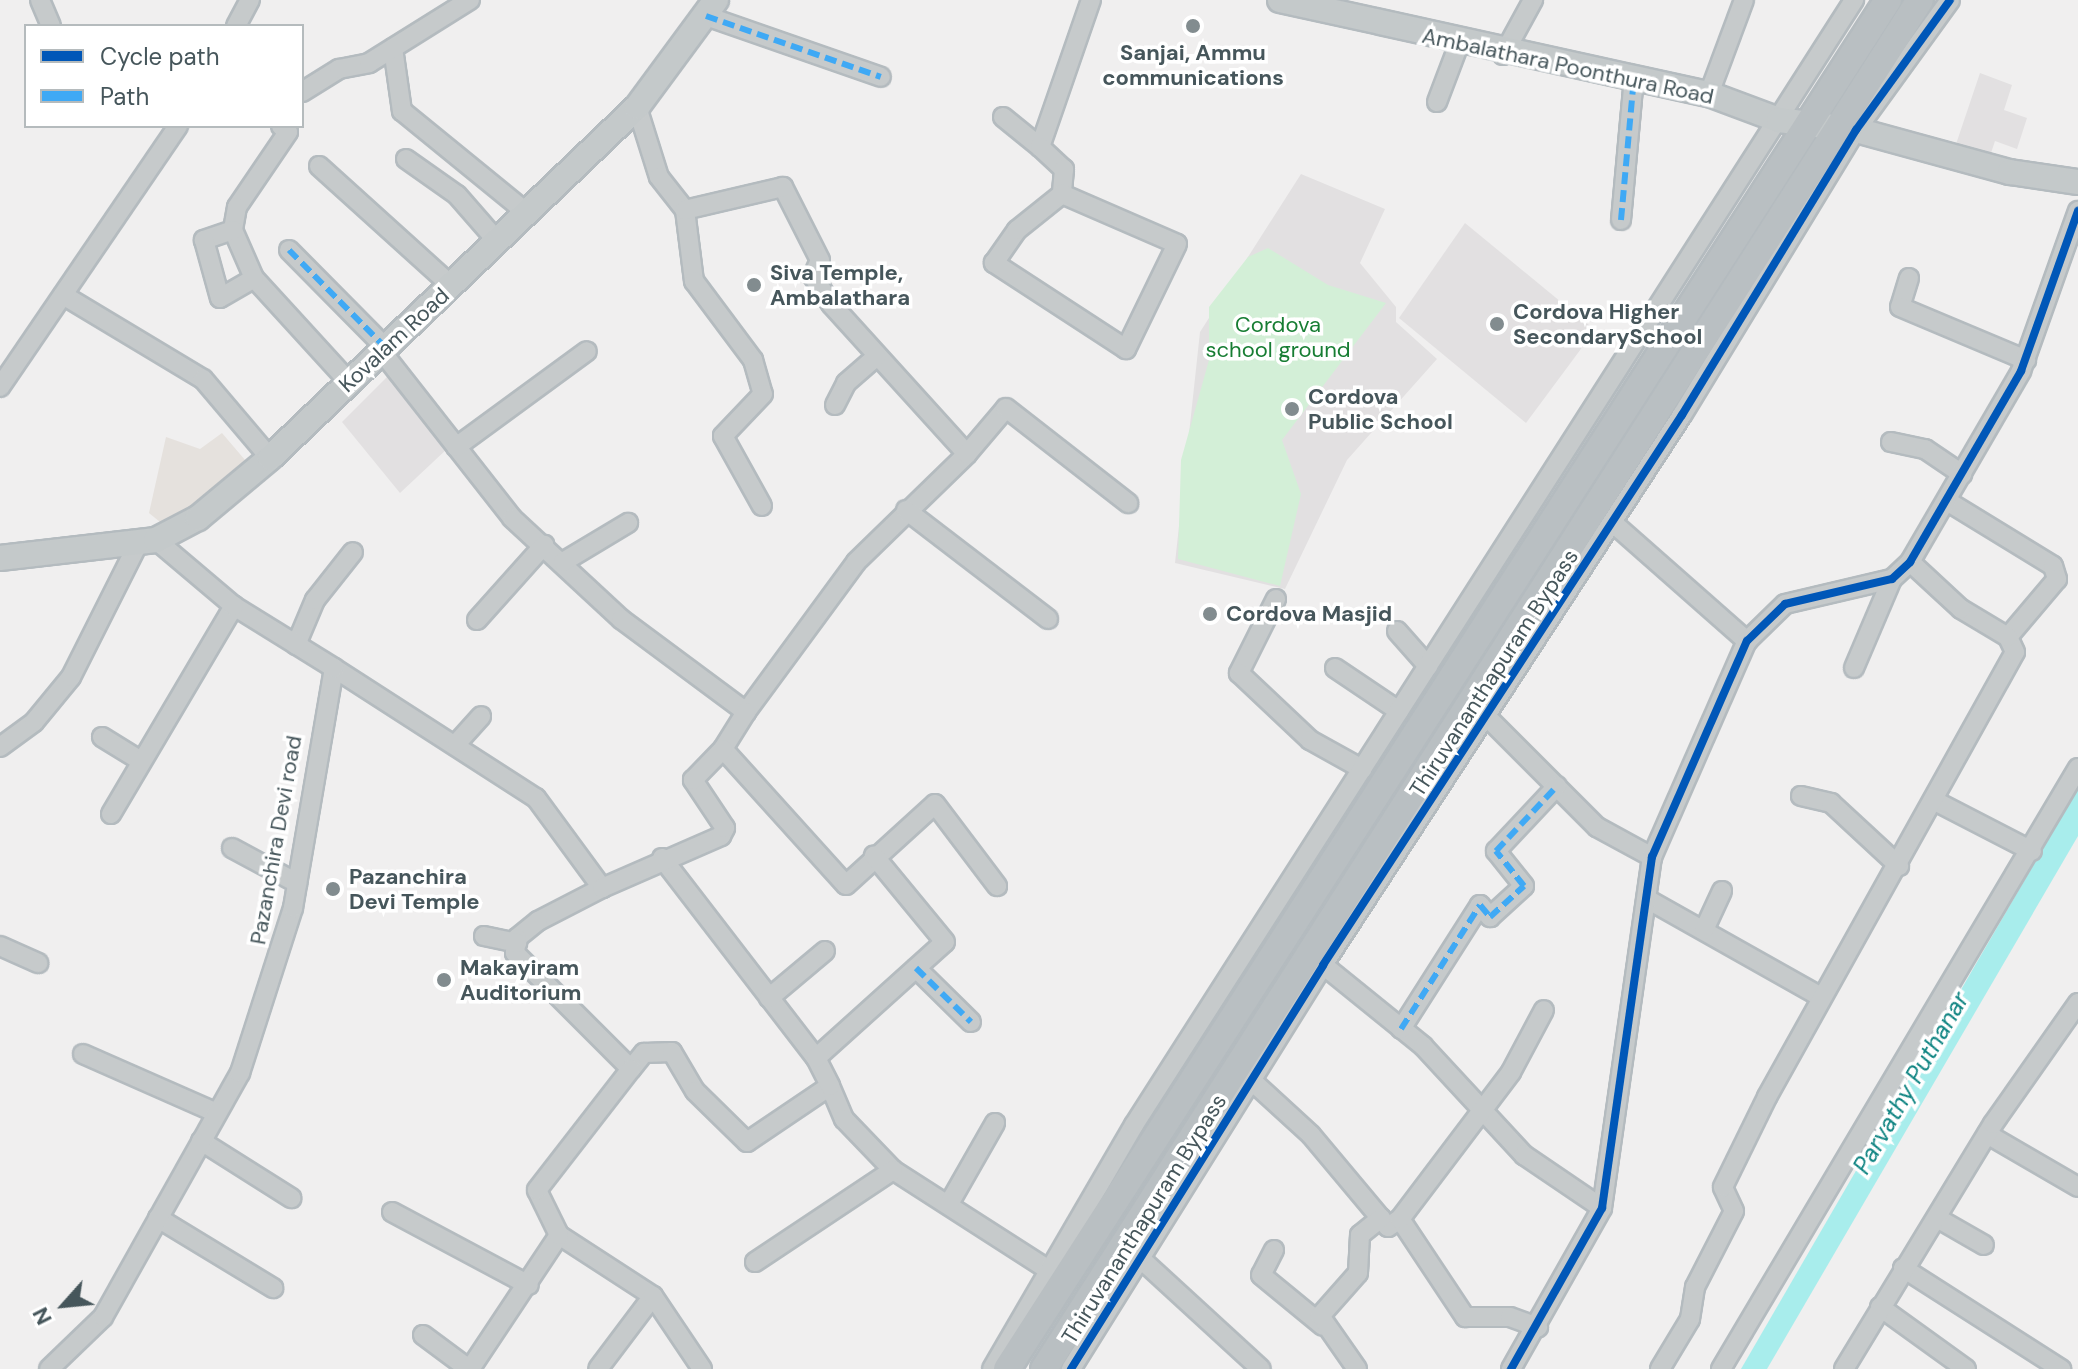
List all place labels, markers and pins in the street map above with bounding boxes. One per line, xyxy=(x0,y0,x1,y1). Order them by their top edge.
marker: Sanjai, Ammu communications xyxy=(1184,17,1202,35)
place label: Sanjai, Ammu communications xyxy=(1102,39,1284,90)
place label: Siva Temple, Ambalathara xyxy=(770,259,910,310)
marker: Siva Temple, Ambalathara xyxy=(745,276,763,294)
place label: Cordova Higher SecondarySchool xyxy=(1513,298,1702,350)
marker: Cordova Higher SecondarySchool xyxy=(1488,315,1506,333)
place label: Cordova Public School xyxy=(1308,383,1453,434)
marker: Cordova Public School xyxy=(1283,400,1301,418)
place label: Cordova Masjid xyxy=(1226,601,1392,627)
marker: Cordova Masjid xyxy=(1201,605,1219,623)
place label: Pazanchira Devi Temple xyxy=(349,863,480,914)
marker: Pazanchira Devi Temple xyxy=(324,880,342,898)
place label: Makayiram Auditorium xyxy=(460,954,581,1006)
marker: Makayiram Auditorium xyxy=(435,971,453,989)

